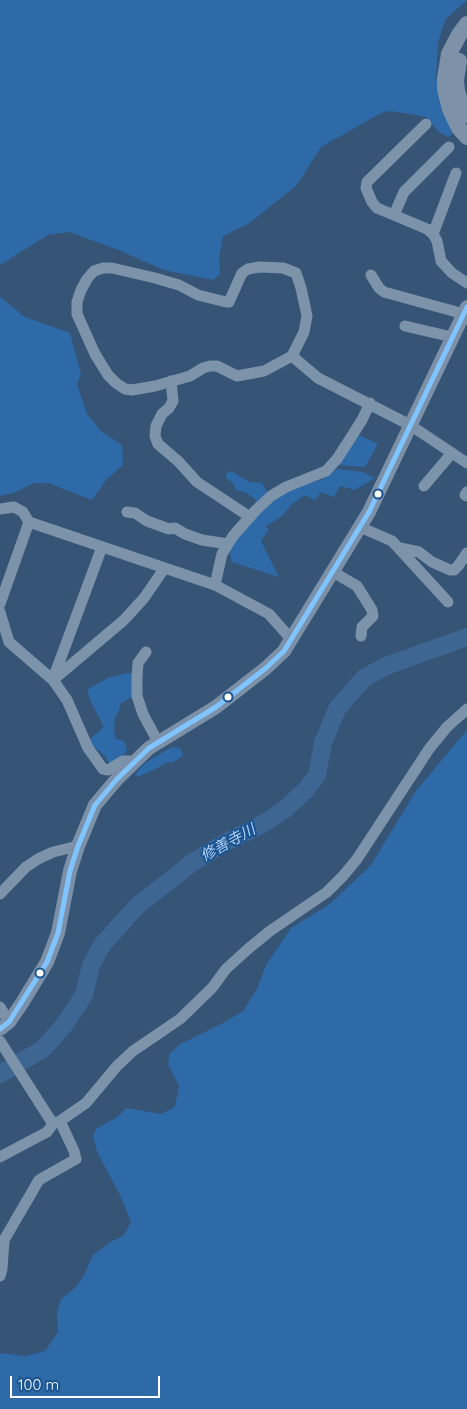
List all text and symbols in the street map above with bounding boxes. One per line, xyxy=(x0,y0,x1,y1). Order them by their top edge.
unlabelled marker xyxy=(373,489,383,499)
unlabelled marker xyxy=(223,692,233,702)
water label: 修善寺川 xyxy=(197,821,259,865)
unlabelled marker xyxy=(35,968,45,978)
scale bar xyxy=(12,1366,162,1398)
text: 100 m xyxy=(18,1375,59,1394)

